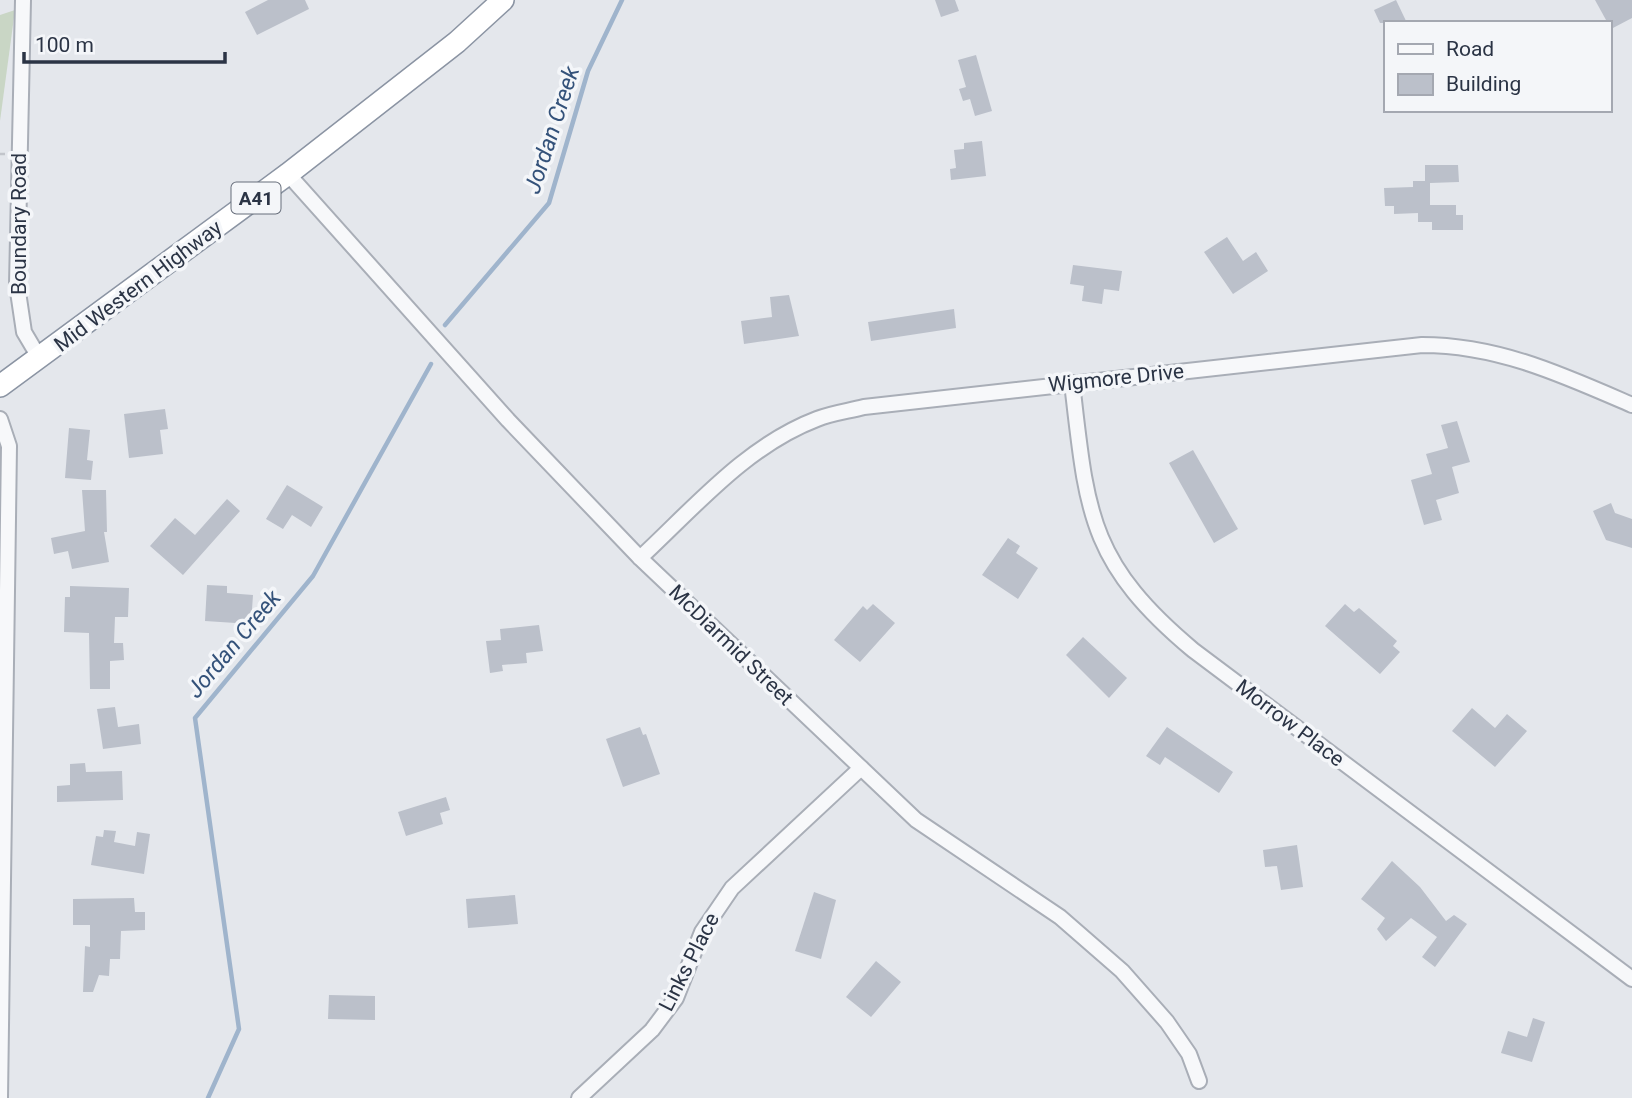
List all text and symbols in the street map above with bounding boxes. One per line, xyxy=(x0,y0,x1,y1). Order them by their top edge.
scale bar xyxy=(24,21,226,65)
legend xyxy=(1384,21,1611,112)
text: 100 m xyxy=(35,33,94,57)
text: Road xyxy=(1446,37,1494,61)
water label: Jordan Creek xyxy=(519,62,585,197)
text: Building xyxy=(1446,72,1521,96)
street label: Boundary Road xyxy=(7,153,31,295)
road number: A41 xyxy=(232,182,280,214)
street label: Mid Western Highway xyxy=(50,215,226,357)
street label: Wigmore Drive xyxy=(1047,359,1185,397)
street label: McDiarmid Street xyxy=(664,580,798,710)
water label: Jordan Creek xyxy=(181,584,287,703)
street label: Morrow Place xyxy=(1231,675,1349,771)
street label: Links Place xyxy=(654,909,724,1015)

